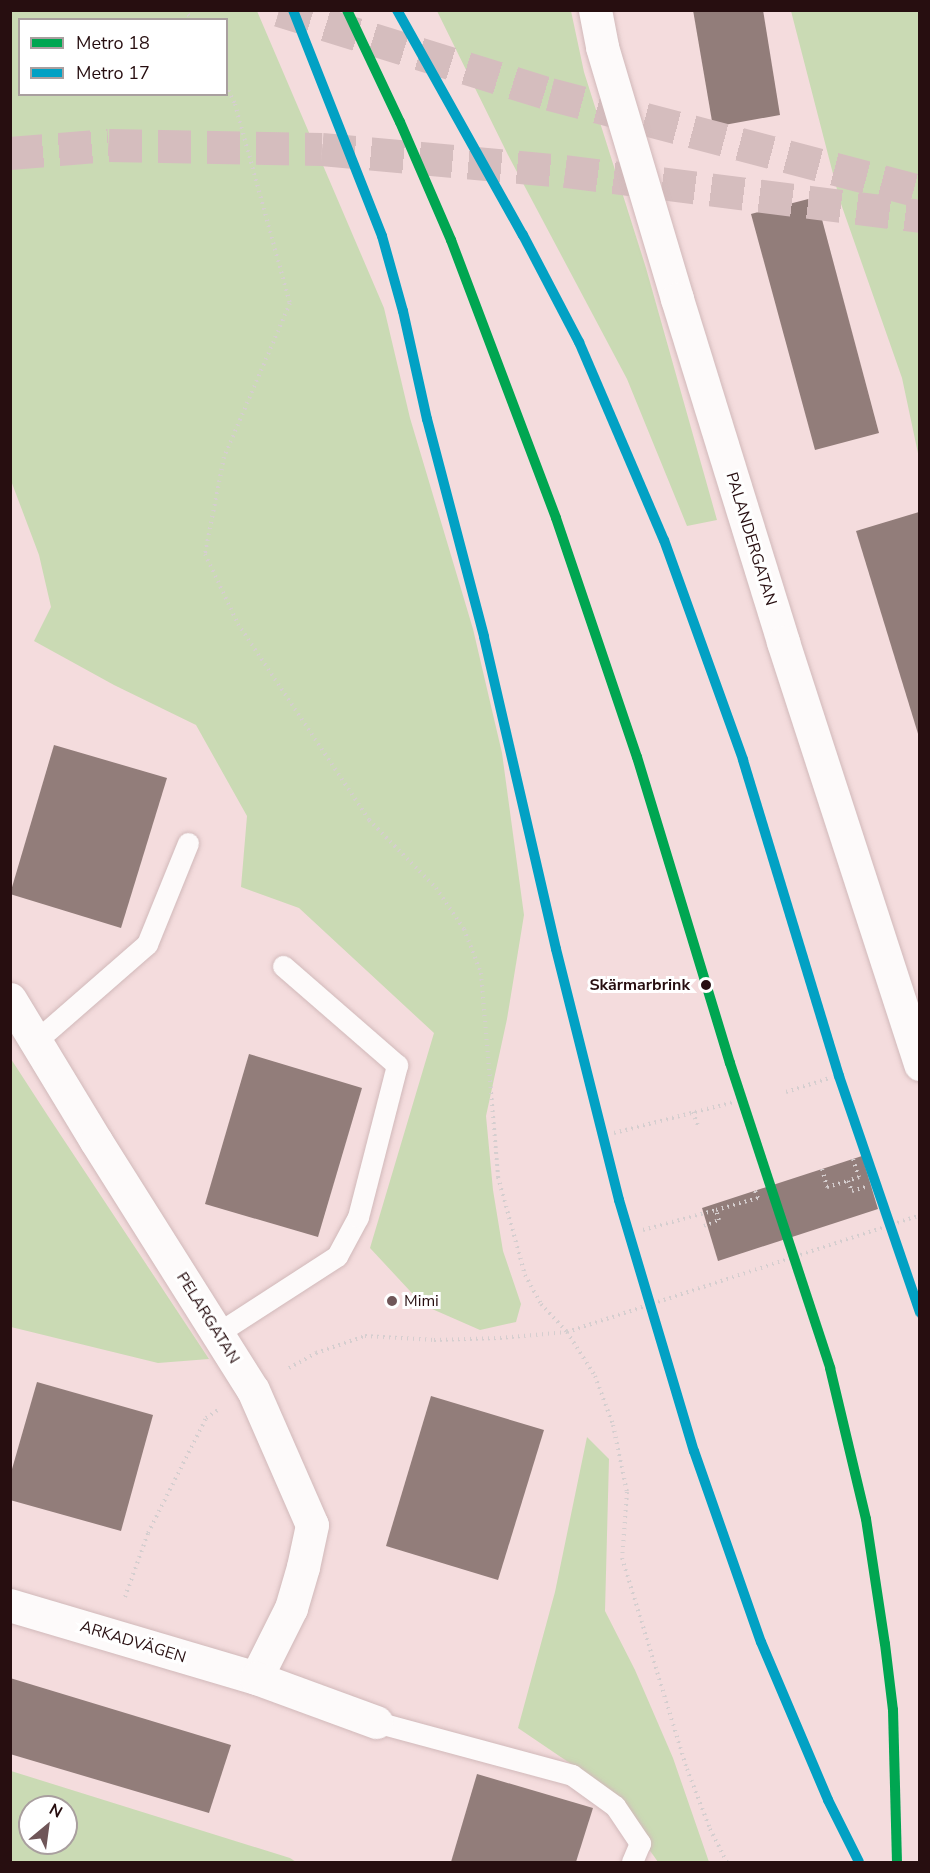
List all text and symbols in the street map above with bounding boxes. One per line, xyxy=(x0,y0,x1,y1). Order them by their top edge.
legend xyxy=(18,18,228,96)
text: Metro 18 xyxy=(76,31,150,55)
text: Metro 17 xyxy=(76,61,150,85)
street label: PALANDERGATAN xyxy=(722,470,780,608)
marker: Skärmarbrink xyxy=(695,974,717,996)
place label: Skärmarbrink xyxy=(589,975,690,995)
street label: PELARGATAN xyxy=(172,1269,244,1367)
place label: Mimi xyxy=(404,1291,439,1311)
marker: Mimi xyxy=(385,1294,399,1308)
street label: ARKADVÄGEN xyxy=(78,1617,188,1667)
north arrow xyxy=(18,1795,78,1855)
text: N xyxy=(45,1798,66,1824)

